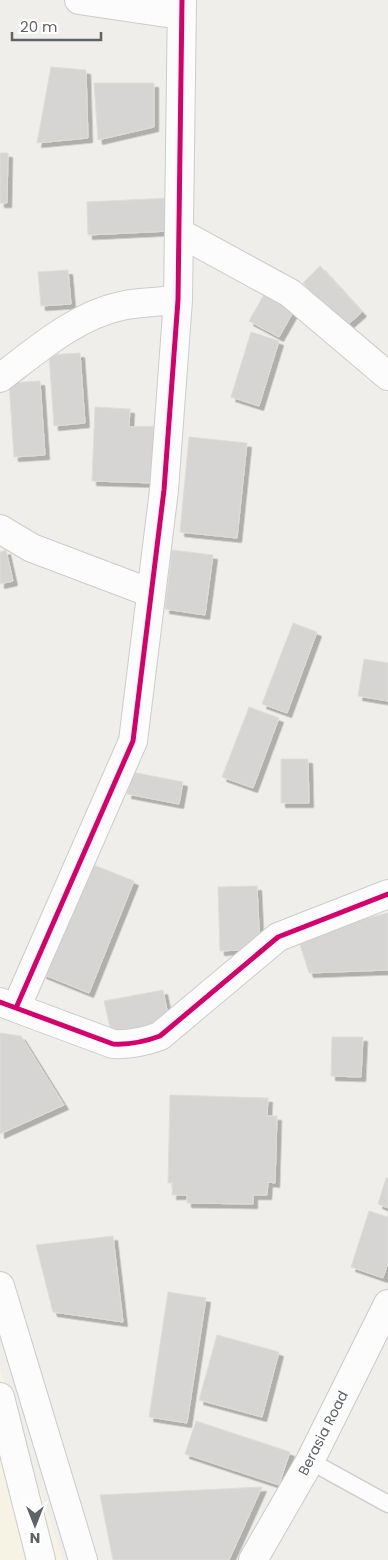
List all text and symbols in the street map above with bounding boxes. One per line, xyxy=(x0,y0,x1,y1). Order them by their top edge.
scale bar xyxy=(12,10,101,42)
text: 20 m xyxy=(20,16,58,37)
street label: Berasia Road xyxy=(293,1387,353,1479)
north arrow xyxy=(10,1500,60,1550)
text: N xyxy=(30,1528,40,1548)

